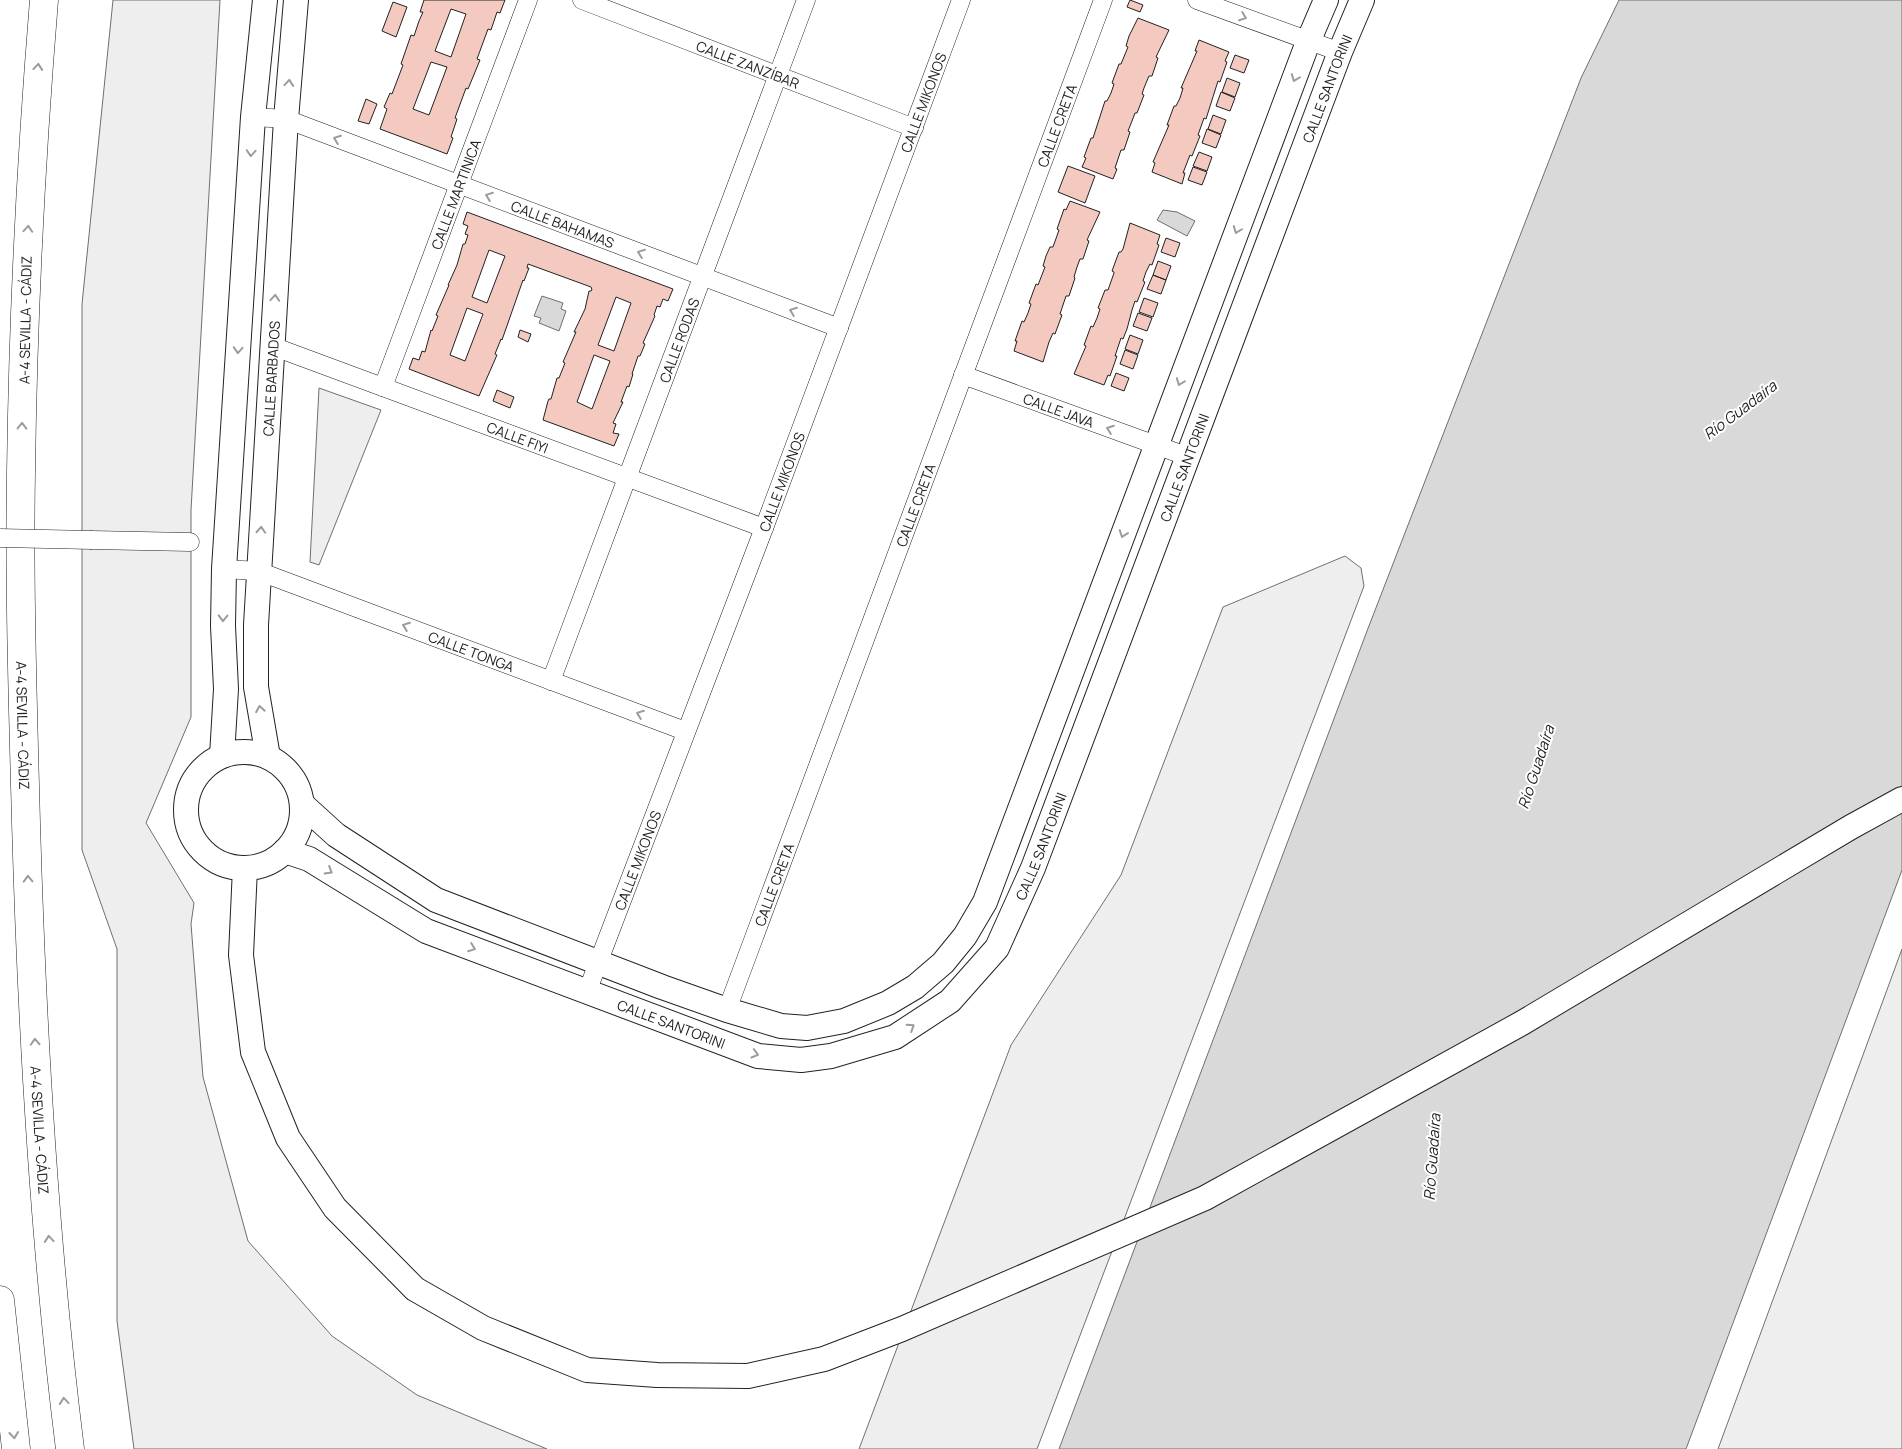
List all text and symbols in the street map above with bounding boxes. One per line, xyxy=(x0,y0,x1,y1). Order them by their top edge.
one-way arrow xyxy=(1238,11,1246,21)
street label: CALLE SANTORINI xyxy=(1297,31,1356,145)
street label: CALLE ZANZÍBAR xyxy=(694,36,803,93)
street label: CALLE MIKONOS xyxy=(896,49,950,155)
one-way arrow xyxy=(32,62,43,70)
one-way arrow xyxy=(1291,73,1301,81)
one-way arrow xyxy=(283,79,294,87)
street label: CALLE CRETA xyxy=(1032,81,1081,170)
one-way arrow xyxy=(333,135,342,145)
street label: CALLE MARTINICA xyxy=(426,136,485,252)
one-way arrow xyxy=(245,149,256,157)
one-way arrow xyxy=(485,192,494,202)
street label: CALLE BAHAMAS xyxy=(509,196,617,252)
one-way arrow xyxy=(22,225,33,233)
one-way arrow xyxy=(1233,225,1243,233)
one-way arrow xyxy=(637,249,646,259)
street label: A-4 SEVILLA - CÁDIZ xyxy=(14,256,36,384)
one-way arrow xyxy=(269,293,280,301)
street label: CALLE RODAS xyxy=(654,295,703,385)
one-way arrow xyxy=(789,307,798,317)
street label: CALLE BARBADOS xyxy=(258,320,284,437)
one-way arrow xyxy=(233,346,244,354)
water label: Río Guadaíra xyxy=(1699,375,1782,445)
one-way arrow xyxy=(1176,377,1186,385)
street label: CALLE JAVA xyxy=(1021,388,1097,431)
street label: CALLE SANTORINI xyxy=(1155,411,1213,524)
street label: CALLE FIYI xyxy=(484,417,551,457)
one-way arrow xyxy=(17,422,27,430)
one-way arrow xyxy=(1106,425,1115,435)
street label: CALLE MIKONOS xyxy=(754,429,809,534)
street label: CALLE CRETA xyxy=(891,460,939,549)
one-way arrow xyxy=(255,526,266,534)
one-way arrow xyxy=(1118,529,1129,538)
one-way arrow xyxy=(218,614,228,622)
one-way arrow xyxy=(402,622,411,632)
street label: CALLE TONGA xyxy=(426,626,517,676)
street label: A-4 SEVILLA - CÁDIZ xyxy=(12,661,35,790)
one-way arrow xyxy=(256,705,266,714)
one-way arrow xyxy=(636,710,645,720)
water label: Río Guadaíra xyxy=(1513,722,1560,812)
street label: CALLE SANTORINI xyxy=(1010,790,1070,903)
street label: CALLE MIKONOS xyxy=(610,807,665,913)
street label: CALLE CRETA xyxy=(750,840,798,929)
one-way arrow xyxy=(324,864,333,874)
one-way arrow xyxy=(23,875,33,883)
one-way arrow xyxy=(467,942,475,952)
street label: CALLE SANTORINI xyxy=(615,994,728,1052)
one-way arrow xyxy=(905,1023,914,1033)
one-way arrow xyxy=(30,1038,41,1046)
one-way arrow xyxy=(750,1049,758,1059)
street label: A-4 SEVILLA - CÁDIZ xyxy=(27,1065,54,1195)
water label: Río Guadaíra xyxy=(1418,1112,1446,1201)
one-way arrow xyxy=(44,1235,55,1243)
one-way arrow xyxy=(59,1396,70,1404)
one-way arrow xyxy=(8,1432,19,1440)

